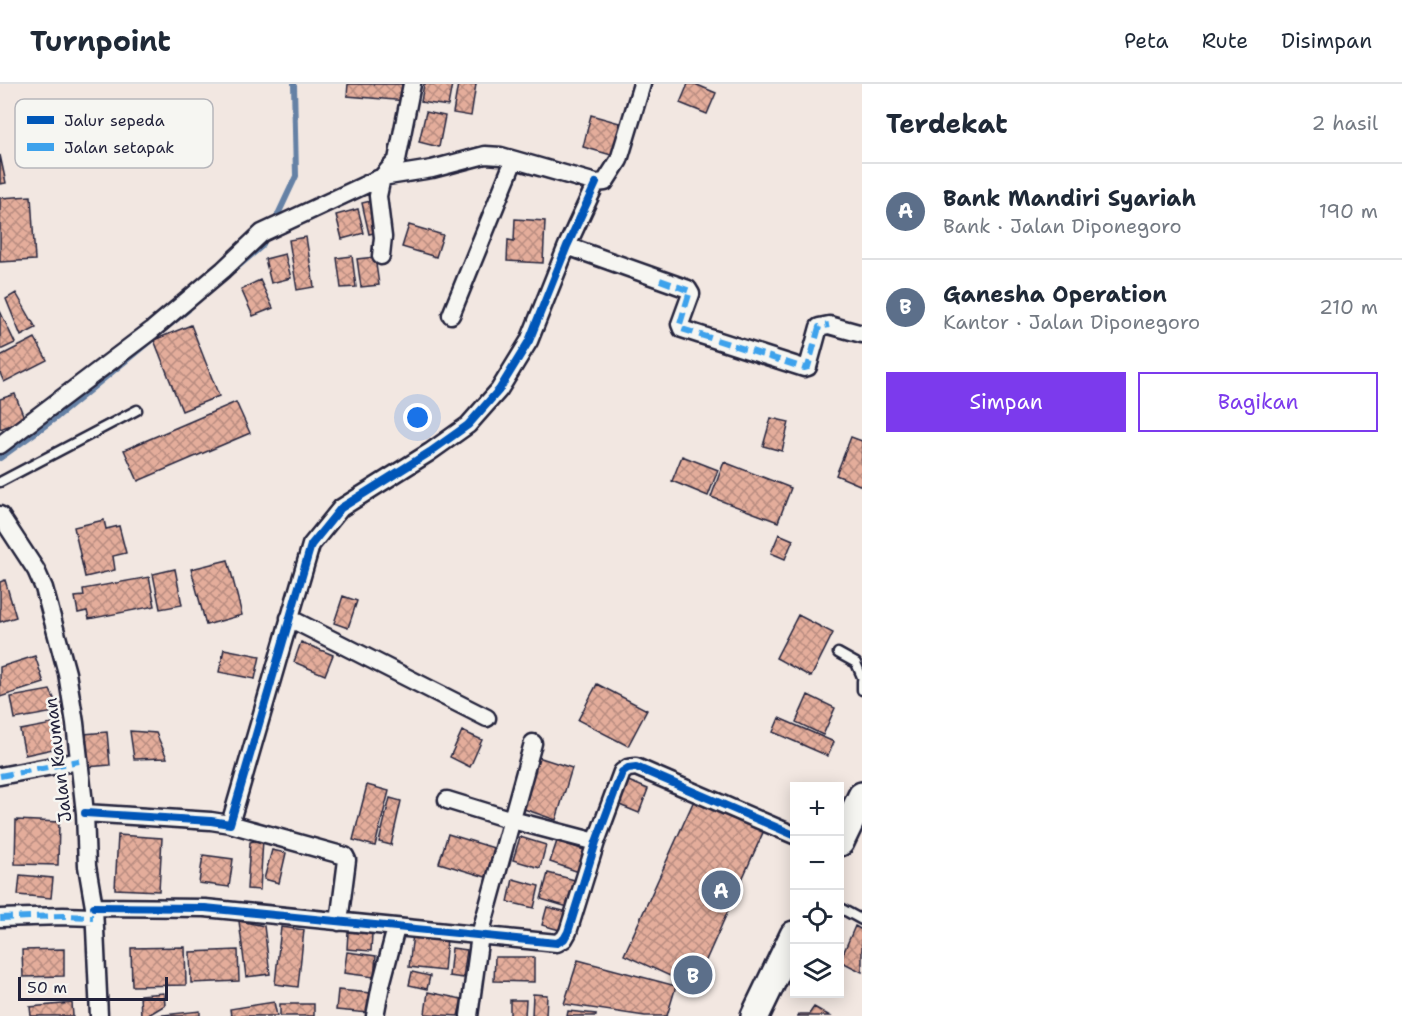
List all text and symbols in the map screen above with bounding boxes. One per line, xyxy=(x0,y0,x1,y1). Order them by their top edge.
text: Turnpoint xyxy=(30,22,171,60)
text: Peta xyxy=(1124,27,1169,55)
text: Rute xyxy=(1202,27,1248,55)
text: Disimpan xyxy=(1281,27,1372,55)
legend xyxy=(15,99,213,168)
text: Terdekat xyxy=(886,106,1008,141)
text: Jalur sepeda xyxy=(64,110,165,131)
text: 2 hasil xyxy=(1312,110,1378,136)
text: Jalan setapak xyxy=(64,137,175,158)
text: Bank Mandiri Syariah xyxy=(943,184,1196,213)
text: A xyxy=(898,198,913,224)
text: 190 m xyxy=(1319,198,1378,224)
text: Bank · Jalan Diponegoro xyxy=(943,213,1182,239)
text: Ganesha Operation xyxy=(943,280,1167,309)
text: B xyxy=(899,294,912,320)
text: 210 m xyxy=(1319,294,1378,320)
text: Kantor · Jalan Diponegoro xyxy=(943,309,1200,335)
button: Simpan xyxy=(886,372,1126,432)
button: Bagikan xyxy=(1138,372,1378,432)
your location xyxy=(403,403,432,432)
street label: Jalan Kauman xyxy=(38,696,78,824)
map controls xyxy=(790,782,844,998)
button: + xyxy=(790,782,844,836)
button: − xyxy=(790,836,844,890)
pin: A xyxy=(702,868,740,912)
button: locate xyxy=(790,890,844,944)
button: layers xyxy=(790,944,844,998)
pin: B xyxy=(674,952,712,998)
scale bar xyxy=(18,974,168,1002)
text: 50 m xyxy=(27,977,67,998)

